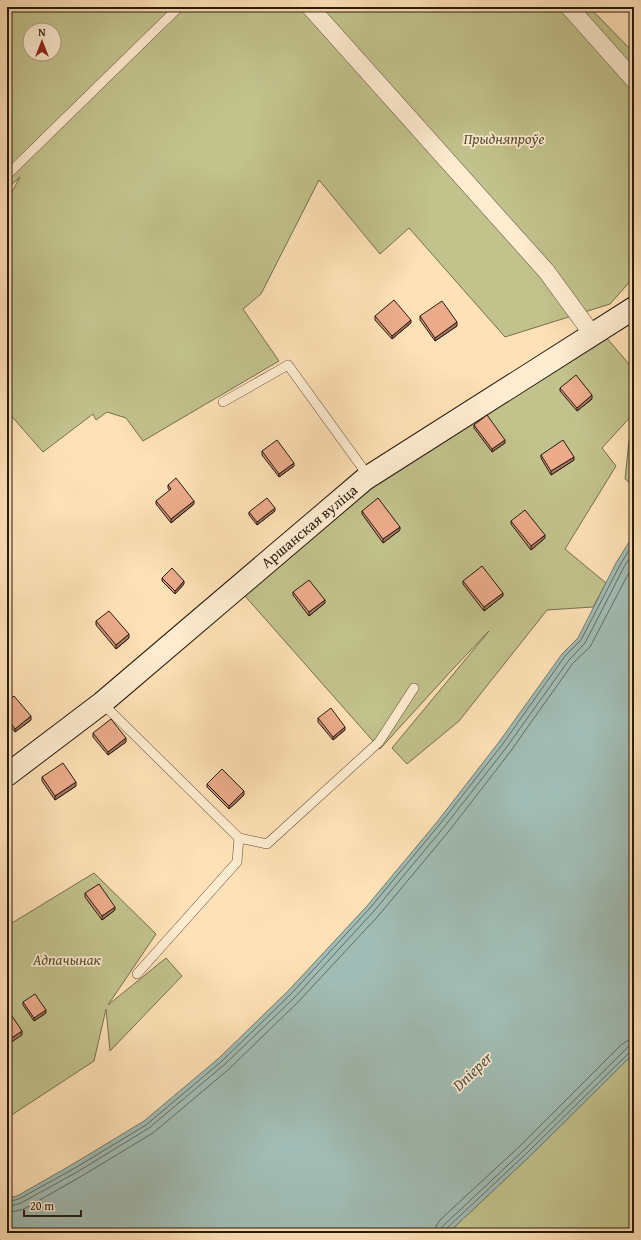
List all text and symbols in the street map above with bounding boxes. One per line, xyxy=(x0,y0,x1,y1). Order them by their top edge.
north arrow xyxy=(22,22,62,62)
text: N xyxy=(38,24,46,40)
park label: Прыдняпроўе xyxy=(464,128,544,149)
street label: Аршанская вуліца xyxy=(256,479,362,573)
park label: Адпачынак xyxy=(32,949,102,970)
water label: Dnieper xyxy=(446,1045,498,1097)
scale bar xyxy=(24,1192,81,1218)
text: 20 m xyxy=(30,1197,54,1214)

